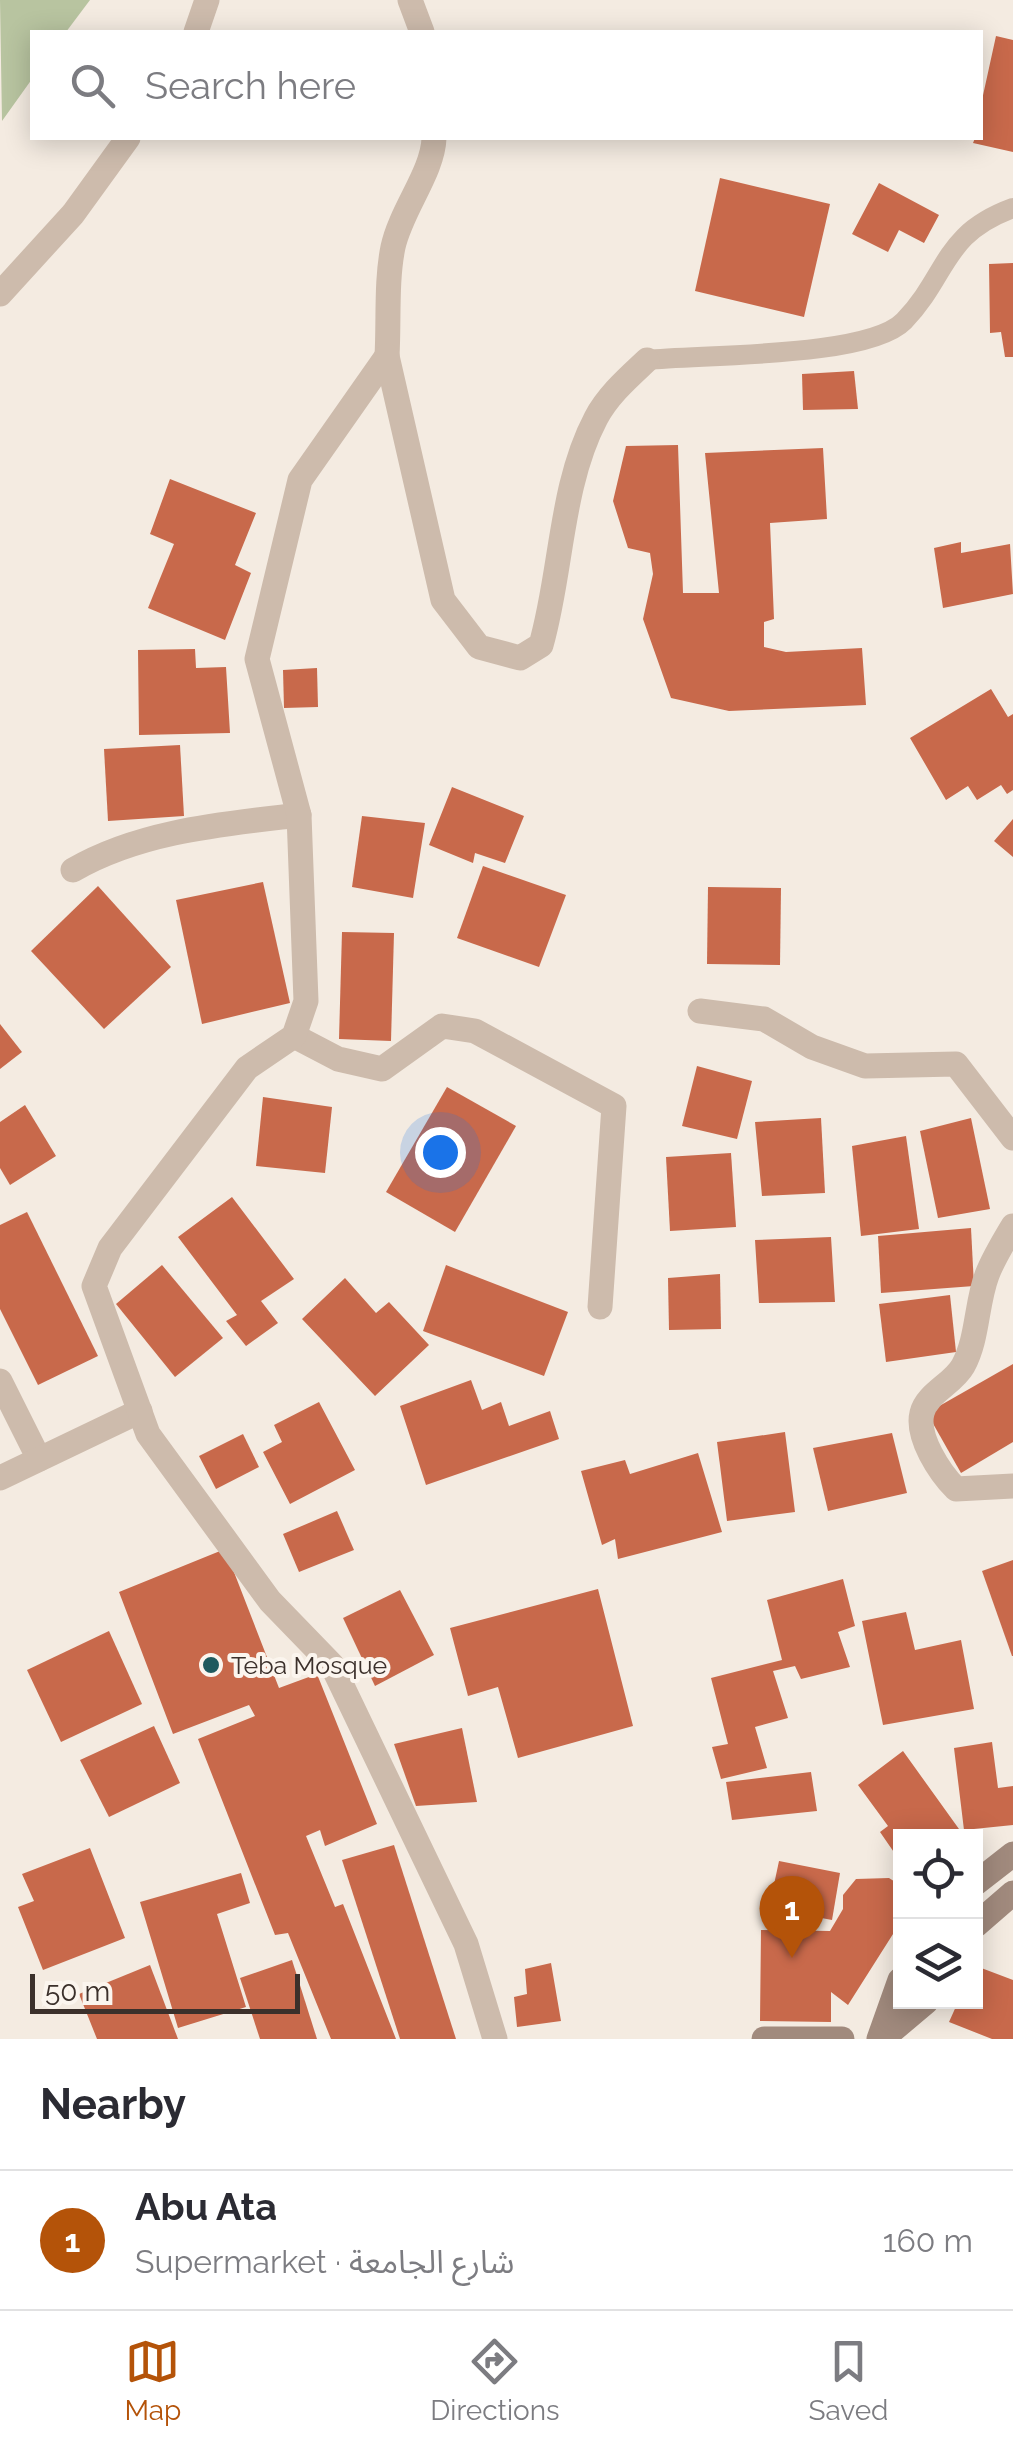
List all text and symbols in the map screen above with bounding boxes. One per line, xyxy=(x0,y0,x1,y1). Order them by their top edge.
search box xyxy=(30,30,983,140)
icon: search xyxy=(65,58,120,113)
text: Search here xyxy=(145,63,356,108)
your location xyxy=(415,1127,466,1178)
place label: Teba Mosque xyxy=(231,1650,387,1680)
marker: Teba Mosque xyxy=(200,1654,222,1676)
map controls xyxy=(893,1829,983,2009)
button: locate xyxy=(893,1829,983,1919)
pin: 1 xyxy=(760,1876,824,1958)
button: layers xyxy=(893,1919,983,2009)
scale bar xyxy=(30,1969,300,2014)
text: 50 m xyxy=(45,1975,110,2008)
text: Nearby xyxy=(40,2080,186,2129)
text: Abu Ata xyxy=(135,2184,277,2229)
text: 1 xyxy=(65,2222,80,2259)
text: 160 m xyxy=(883,2222,973,2259)
text: Supermarket · شارع الجامعة xyxy=(135,2243,514,2280)
tab: Map xyxy=(124,2334,181,2427)
tab: Directions xyxy=(430,2334,560,2427)
tab: Saved xyxy=(808,2334,889,2427)

